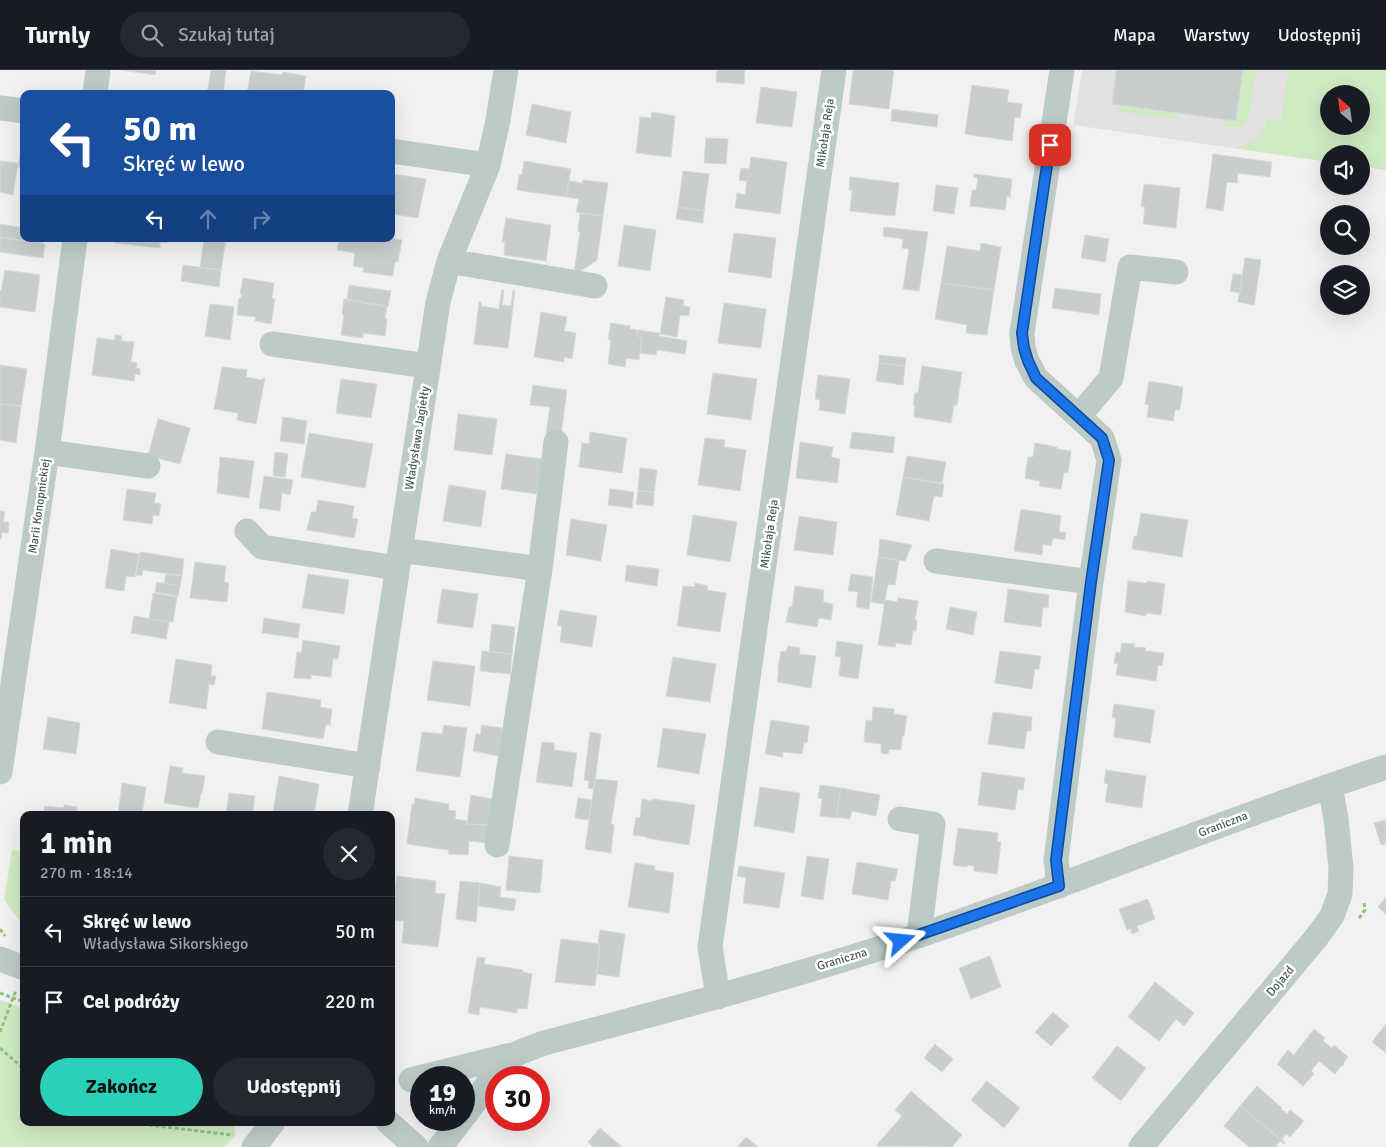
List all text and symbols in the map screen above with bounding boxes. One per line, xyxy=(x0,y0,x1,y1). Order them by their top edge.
search box xyxy=(120,12,470,57)
text: Turnly xyxy=(25,20,90,50)
icon: search xyxy=(138,21,166,49)
text: Szukaj tutaj xyxy=(178,23,275,47)
text: Mapa xyxy=(1113,24,1156,46)
text: Warstwy xyxy=(1184,24,1250,46)
text: Udostępnij xyxy=(1278,24,1361,46)
north arrow xyxy=(1320,85,1370,135)
map controls xyxy=(1320,85,1370,315)
street label: Mikołaja Reja xyxy=(813,98,838,169)
text: 50 m xyxy=(123,107,197,150)
icon: left xyxy=(40,110,105,175)
pin xyxy=(1029,124,1071,166)
icon: arrive xyxy=(1036,131,1064,159)
button: sound xyxy=(1320,145,1370,195)
text: Skręć w lewo xyxy=(123,150,245,177)
icon: left xyxy=(141,205,169,233)
icon: ahead xyxy=(194,205,222,233)
icon: right xyxy=(247,205,275,233)
button: search xyxy=(1320,205,1370,255)
button: layers xyxy=(1320,265,1370,315)
street label: Władysława Jagiełły xyxy=(402,385,433,491)
street label: Marii Konopnickiej xyxy=(25,458,54,555)
street label: Mikołaja Reja xyxy=(757,499,782,570)
street label: Graniczna xyxy=(1196,808,1250,841)
text: 1 min xyxy=(40,825,112,862)
button: close xyxy=(323,828,375,880)
text: 270 m · 18:14 xyxy=(40,863,133,883)
text: Skręć w lewo xyxy=(83,910,191,934)
position arrow xyxy=(874,914,926,966)
icon: left xyxy=(40,918,68,946)
text: 50 m xyxy=(335,920,375,944)
text: Władysława Sikorskiego xyxy=(83,934,248,954)
street label: Graniczna xyxy=(815,945,869,974)
street label: Dojazd xyxy=(1263,963,1297,1000)
icon: arrive xyxy=(40,988,68,1016)
text: Cel podróży xyxy=(83,990,179,1014)
text: 220 m xyxy=(325,990,375,1014)
button: Zakończ xyxy=(40,1058,203,1116)
button: Udostępnij xyxy=(213,1058,375,1116)
speed limit sign: 30 xyxy=(485,1066,550,1131)
text: 19 xyxy=(429,1077,456,1108)
text: km/h xyxy=(429,1103,456,1118)

